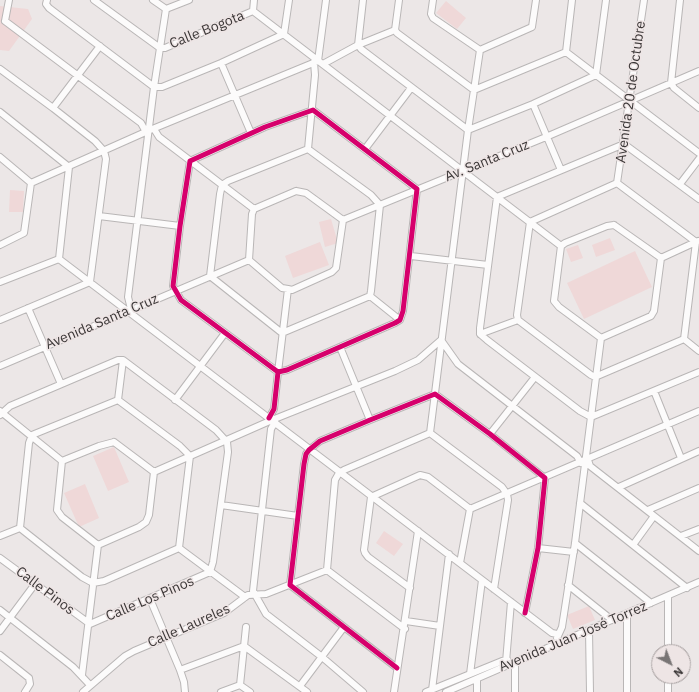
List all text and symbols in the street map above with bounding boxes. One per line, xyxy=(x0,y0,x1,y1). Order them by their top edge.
street label: Calle Bogota xyxy=(167,7,247,53)
street label: Avenida 20 de Octubre xyxy=(613,20,649,164)
street label: Av. Santa Cruz xyxy=(442,136,532,186)
street label: Avenida Santa Cruz xyxy=(43,291,161,353)
street label: Calle Pinos xyxy=(12,563,78,619)
street label: Calle Los Pinos xyxy=(103,573,197,625)
street label: Avenida Juan José Torrez xyxy=(496,598,650,676)
street label: Calle Laureles xyxy=(145,600,233,652)
north arrow xyxy=(651,644,691,684)
text: N xyxy=(671,664,686,680)

